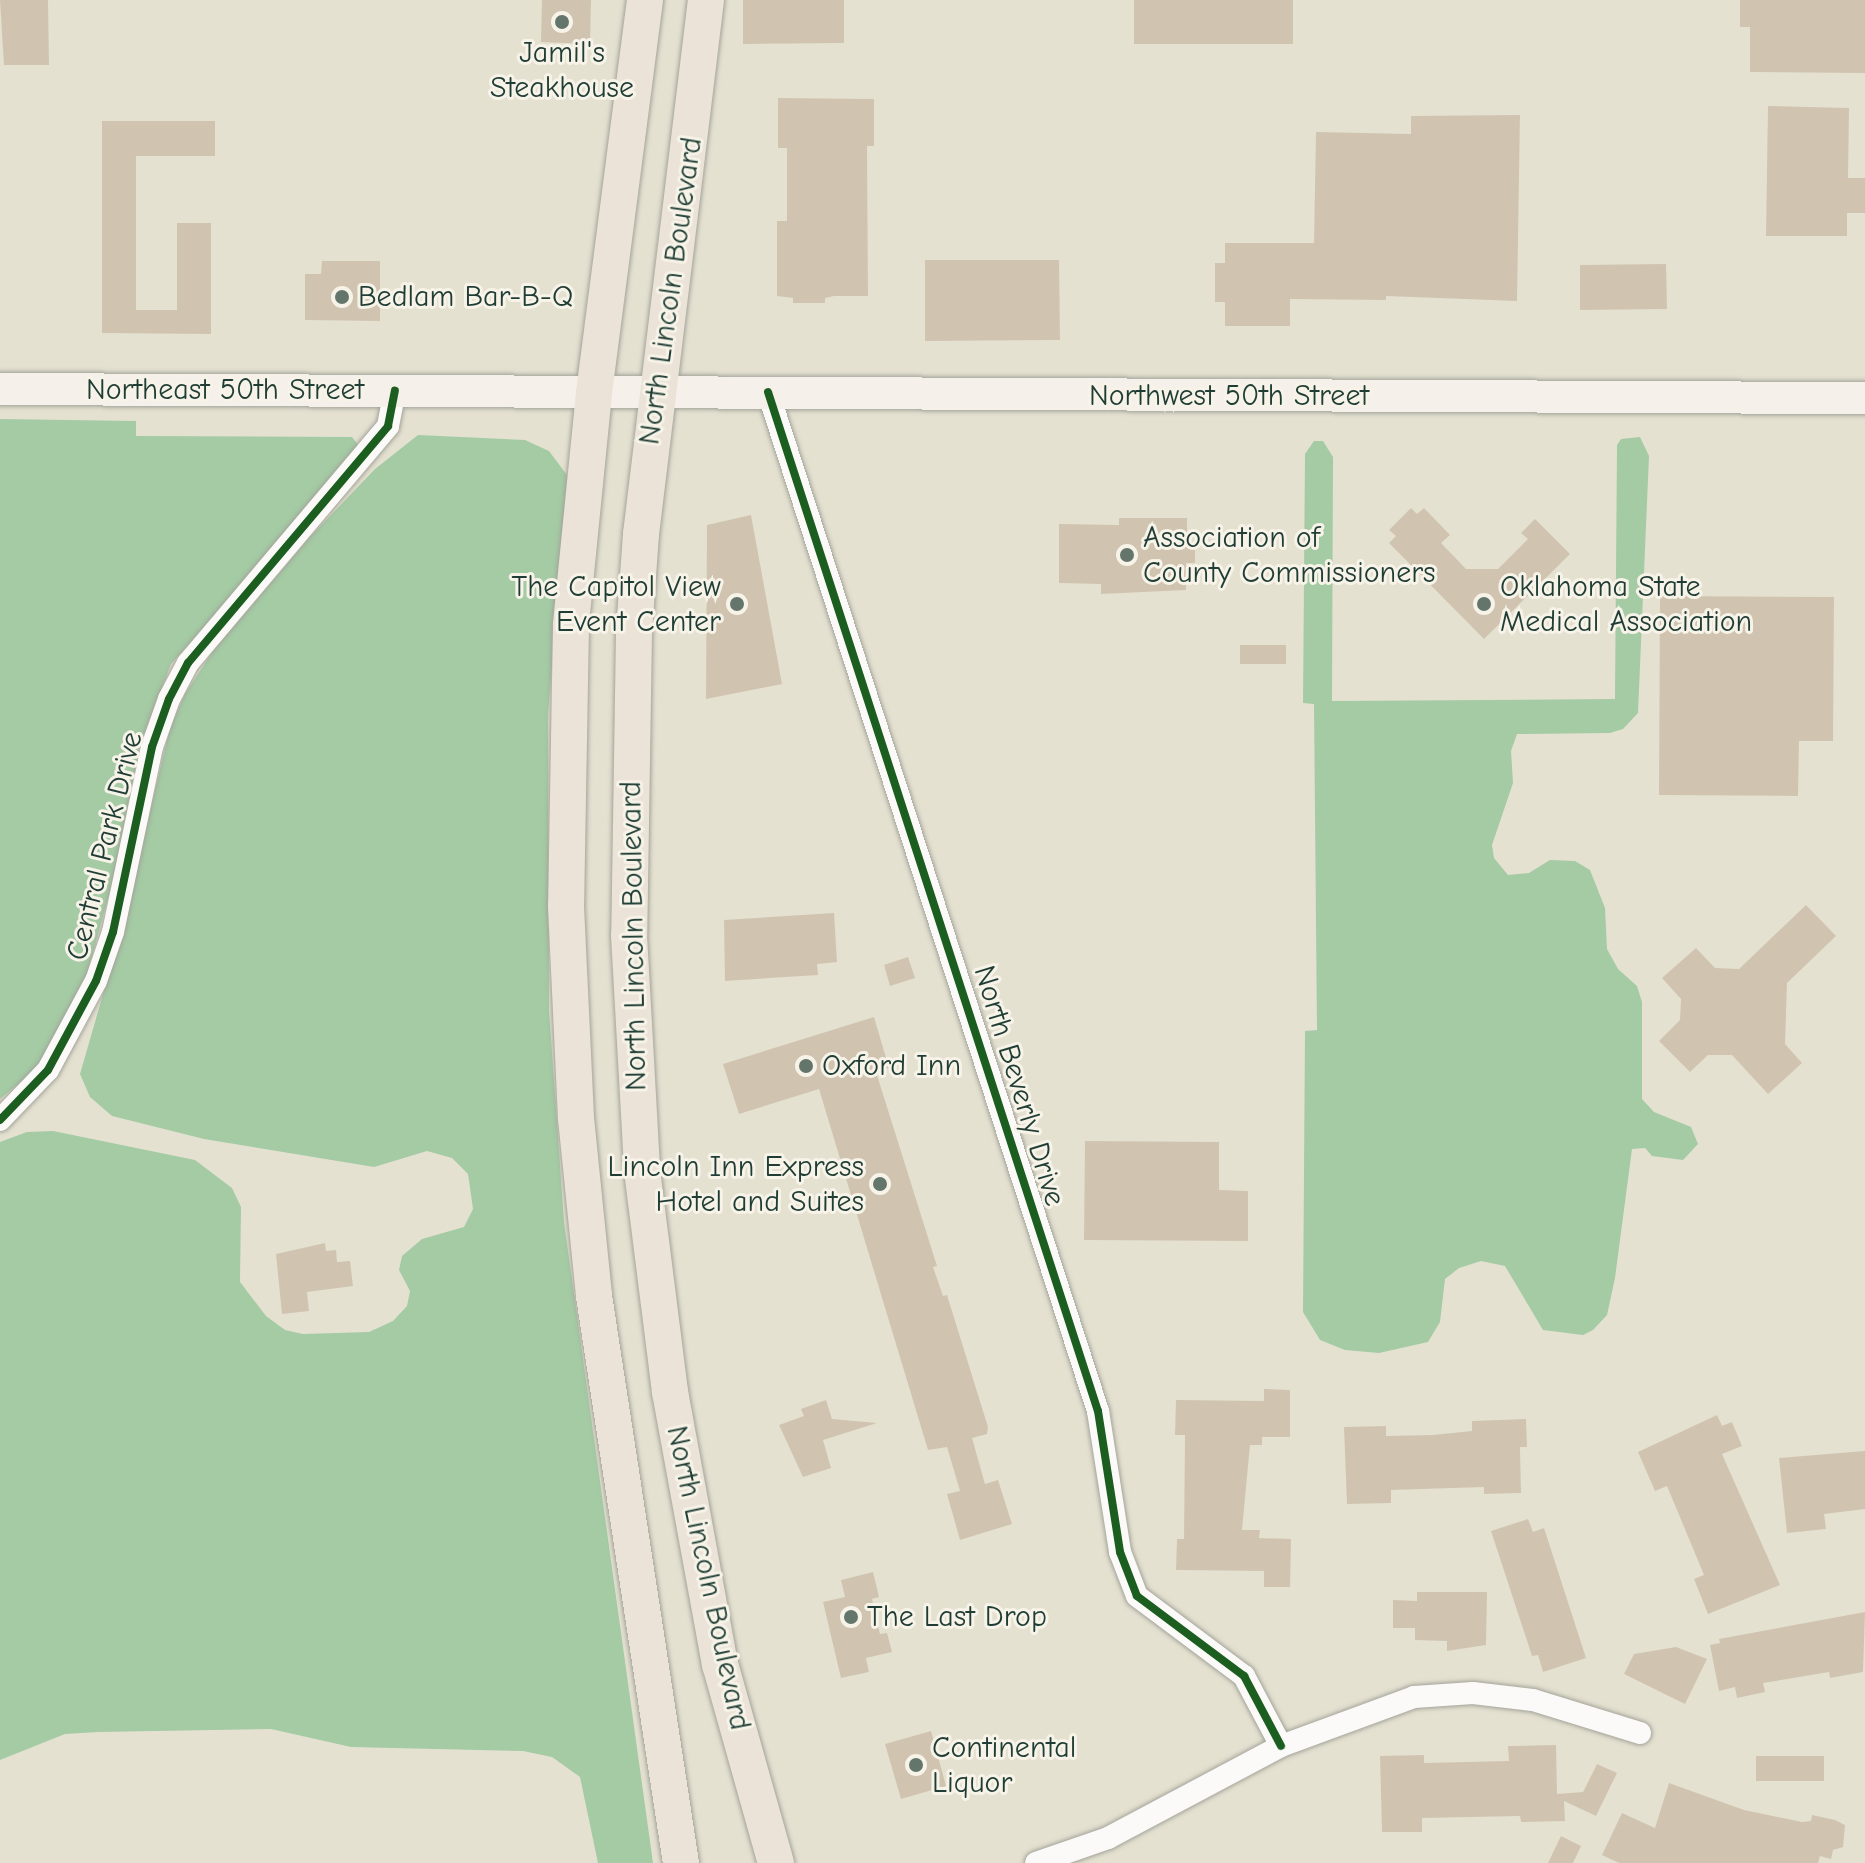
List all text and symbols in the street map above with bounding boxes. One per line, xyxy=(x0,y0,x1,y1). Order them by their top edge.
marker: Jamil's Steakhouse xyxy=(553,13,571,31)
place label: Jamil's Steakhouse xyxy=(490,35,634,106)
street label: North Lincoln Boulevard xyxy=(632,135,710,447)
place label: Bedlam Bar-B-Q xyxy=(358,279,573,315)
marker: Bedlam Bar-B-Q xyxy=(333,288,351,306)
street label: Northeast 50th Street xyxy=(86,372,364,408)
street label: Northwest 50th Street xyxy=(1089,378,1369,414)
place label: Association of County Commissioners xyxy=(1143,520,1436,590)
marker: Association of County Commissioners xyxy=(1118,546,1136,564)
place label: The Capitol View Event Center xyxy=(512,569,721,640)
place label: Oklahoma State Medical Association xyxy=(1500,569,1752,640)
marker: The Capitol View Event Center xyxy=(728,595,746,613)
marker: Oklahoma State Medical Association xyxy=(1475,595,1493,613)
street label: Central Park Drive xyxy=(59,728,151,964)
street label: North Lincoln Boulevard xyxy=(613,781,655,1091)
street label: North Beverly Drive xyxy=(965,962,1073,1210)
place label: Oxford Inn xyxy=(822,1048,961,1084)
marker: Oxford Inn xyxy=(797,1057,815,1075)
place label: Lincoln Inn Express Hotel and Suites xyxy=(608,1149,864,1220)
marker: Lincoln Inn Express Hotel and Suites xyxy=(871,1175,889,1193)
street label: North Lincoln Boulevard xyxy=(658,1423,758,1733)
place label: The Last Drop xyxy=(867,1599,1047,1635)
marker: The Last Drop xyxy=(842,1608,860,1626)
place label: Continental Liquor xyxy=(932,1730,1076,1800)
marker: Continental Liquor xyxy=(907,1756,925,1774)

